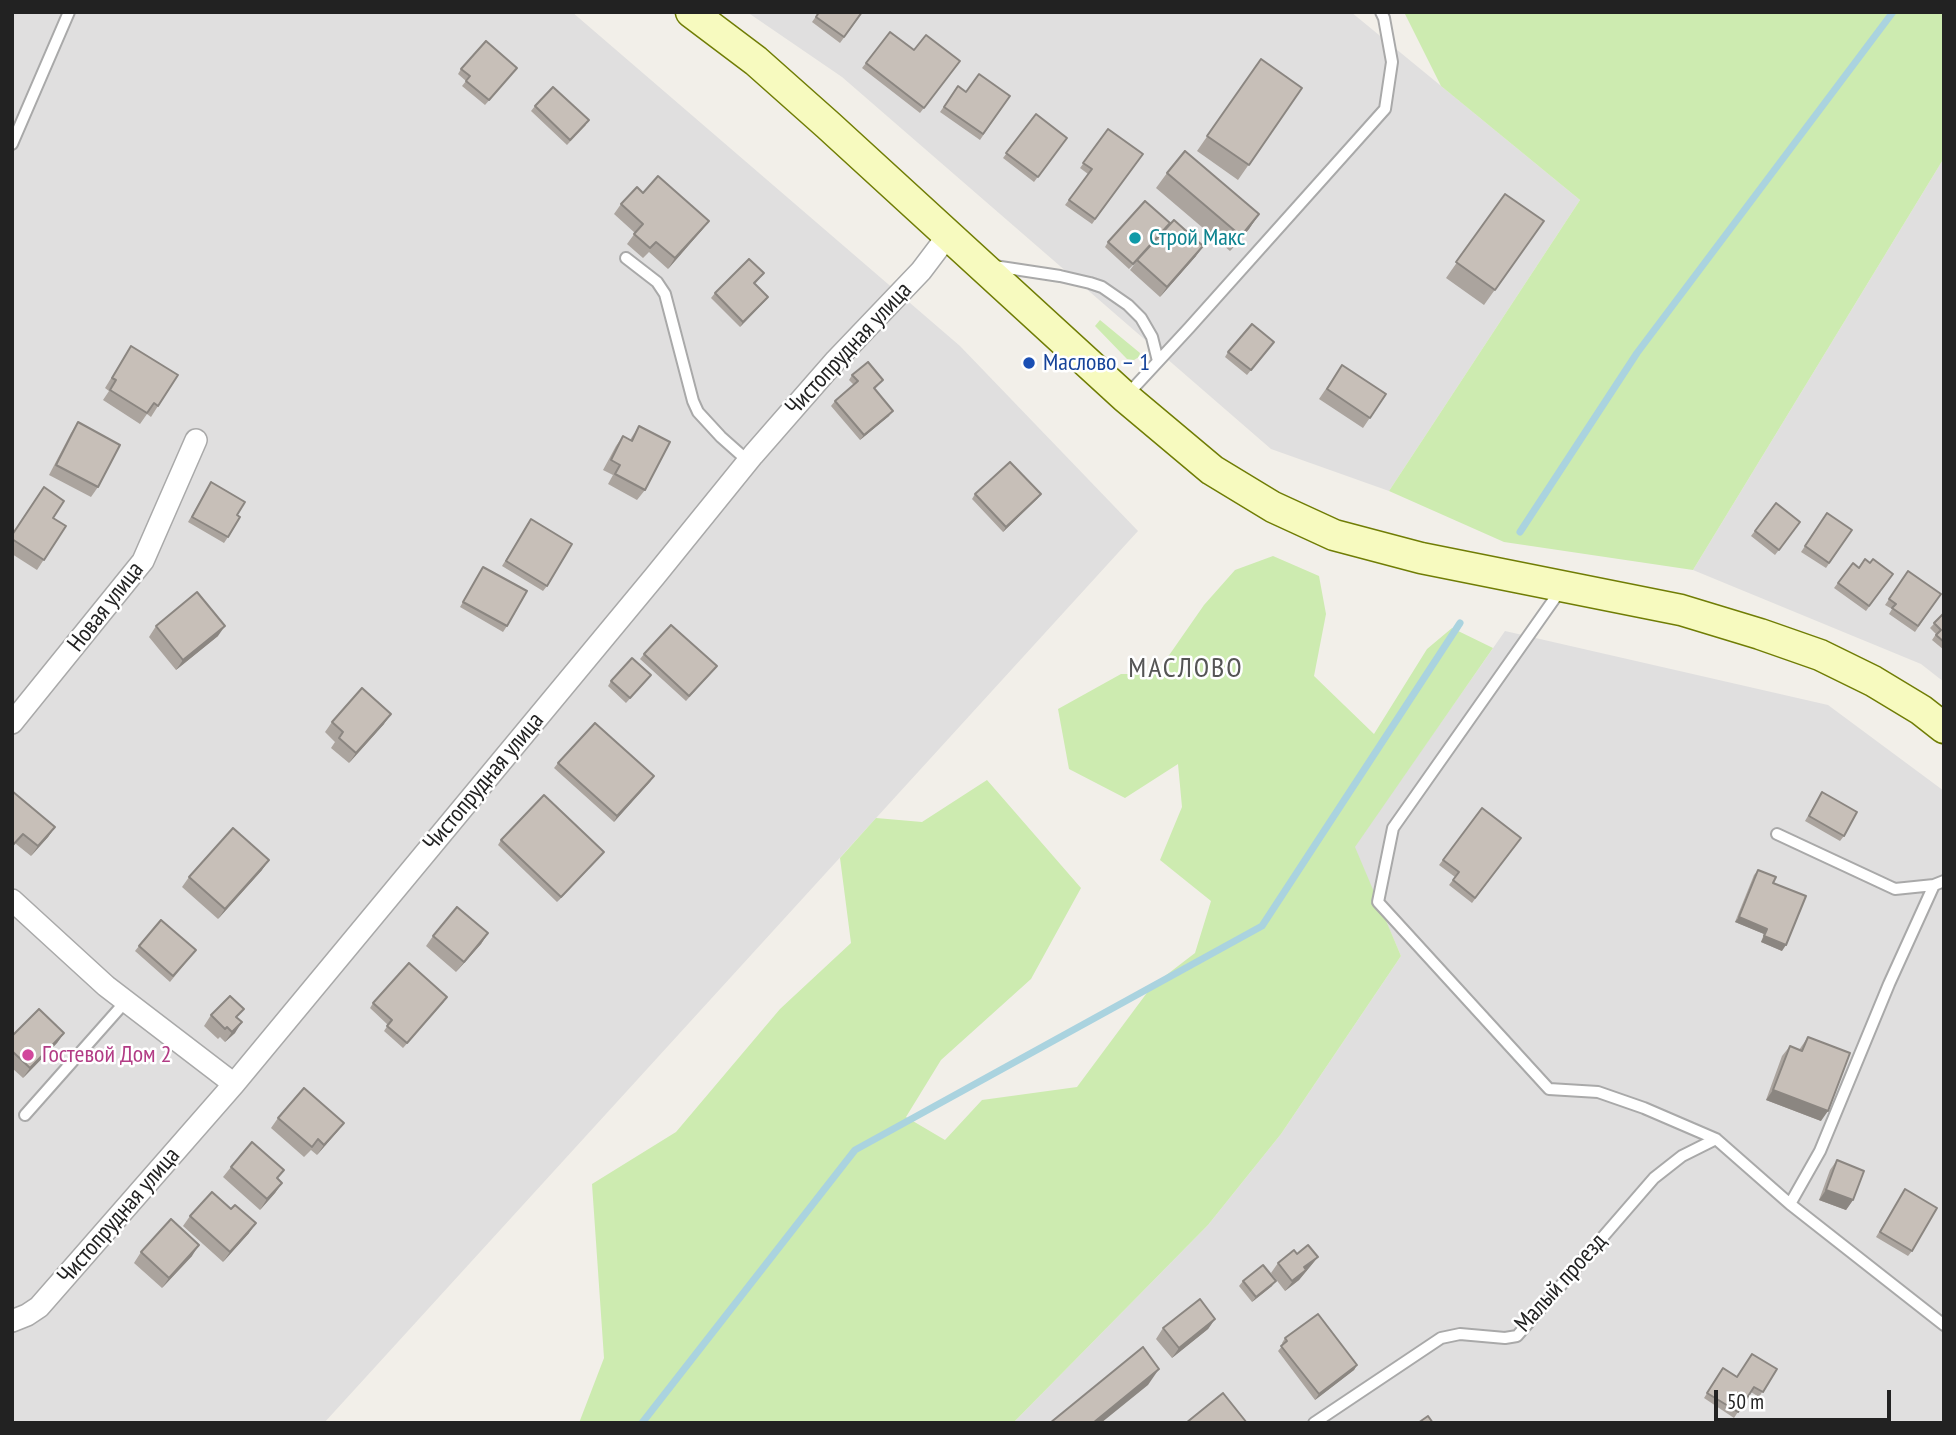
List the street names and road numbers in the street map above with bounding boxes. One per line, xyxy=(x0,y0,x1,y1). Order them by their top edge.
street label: Чистопрудная улица xyxy=(780,276,918,422)
street label: Новая улица xyxy=(62,556,150,658)
street label: Чистопрудная улица xyxy=(418,707,550,857)
street label: Чистопрудная улица xyxy=(52,1142,186,1290)
street label: Малый проезд xyxy=(1509,1228,1613,1338)

